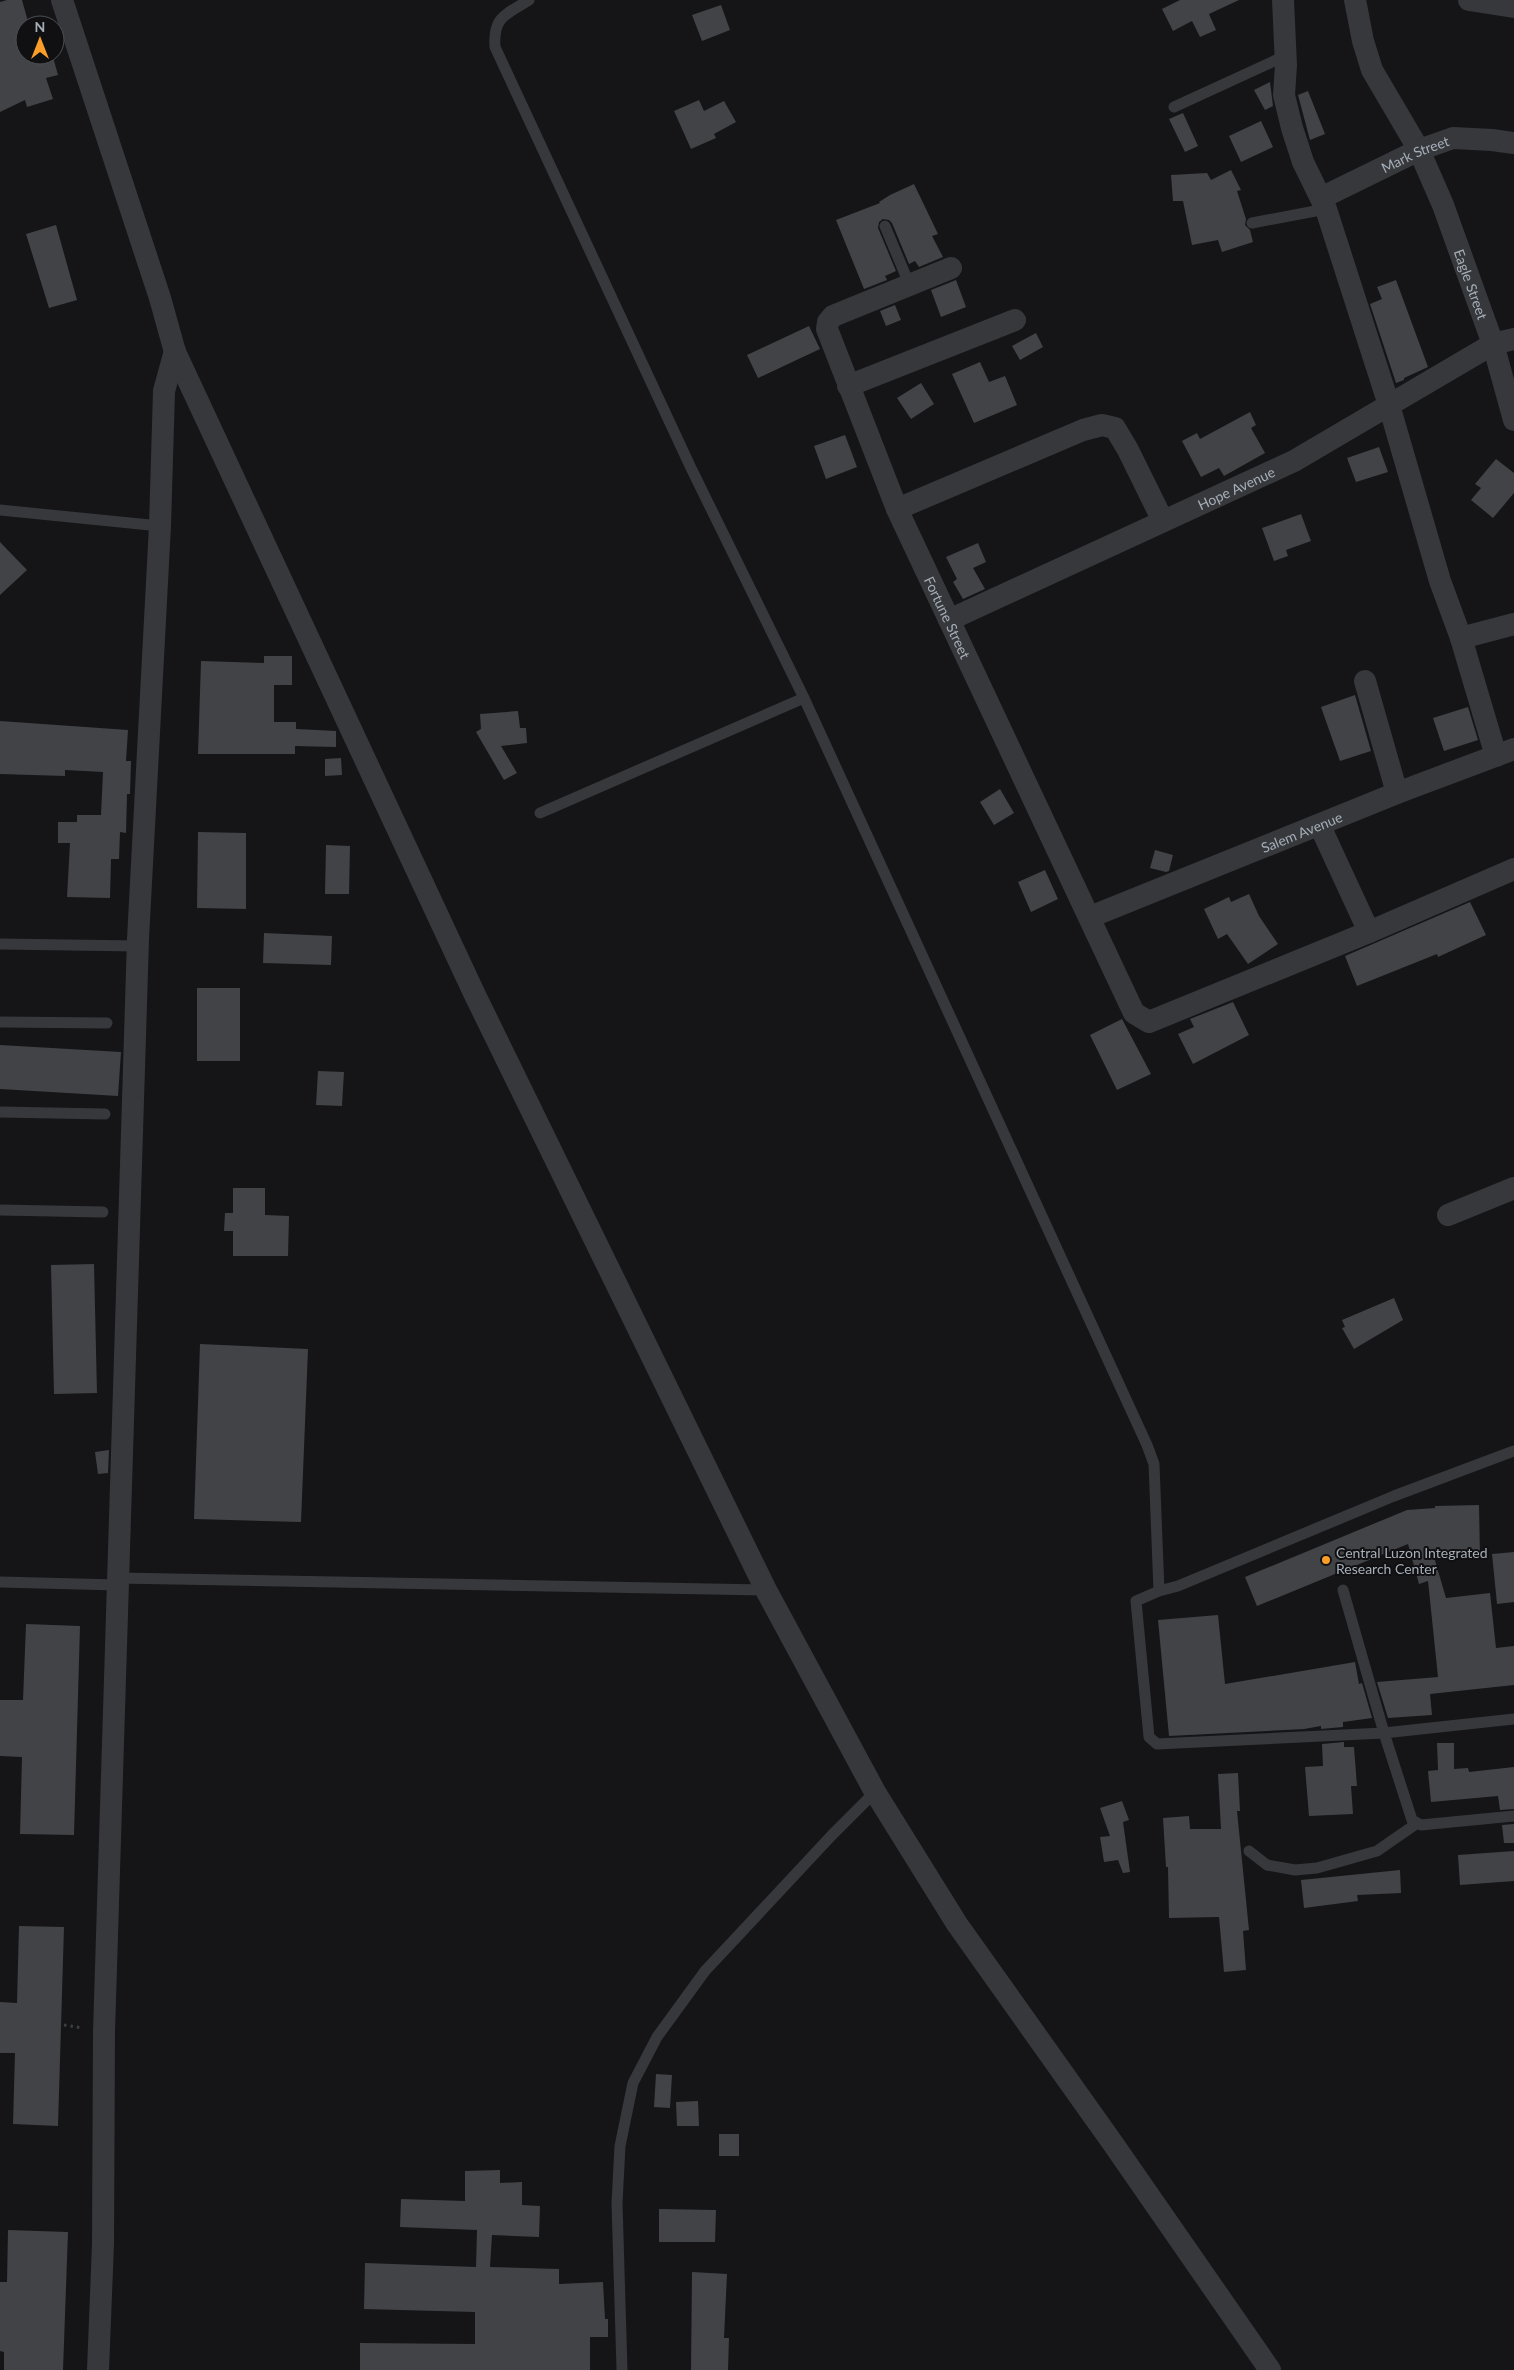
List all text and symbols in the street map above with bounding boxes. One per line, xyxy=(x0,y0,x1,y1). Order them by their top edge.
north arrow xyxy=(15,15,65,65)
text: N xyxy=(35,18,45,35)
street label: Mark Street xyxy=(1378,132,1451,176)
street label: Eagle Street xyxy=(1451,247,1492,322)
street label: Hope Avenue xyxy=(1195,463,1277,513)
street label: Fortune Street xyxy=(921,573,975,661)
street label: Salem Avenue xyxy=(1258,808,1345,856)
place label: Central Luzon Integrated Research Center xyxy=(1336,1544,1488,1577)
marker: Central Luzon Integrated Research Center xyxy=(1320,1554,1332,1566)

